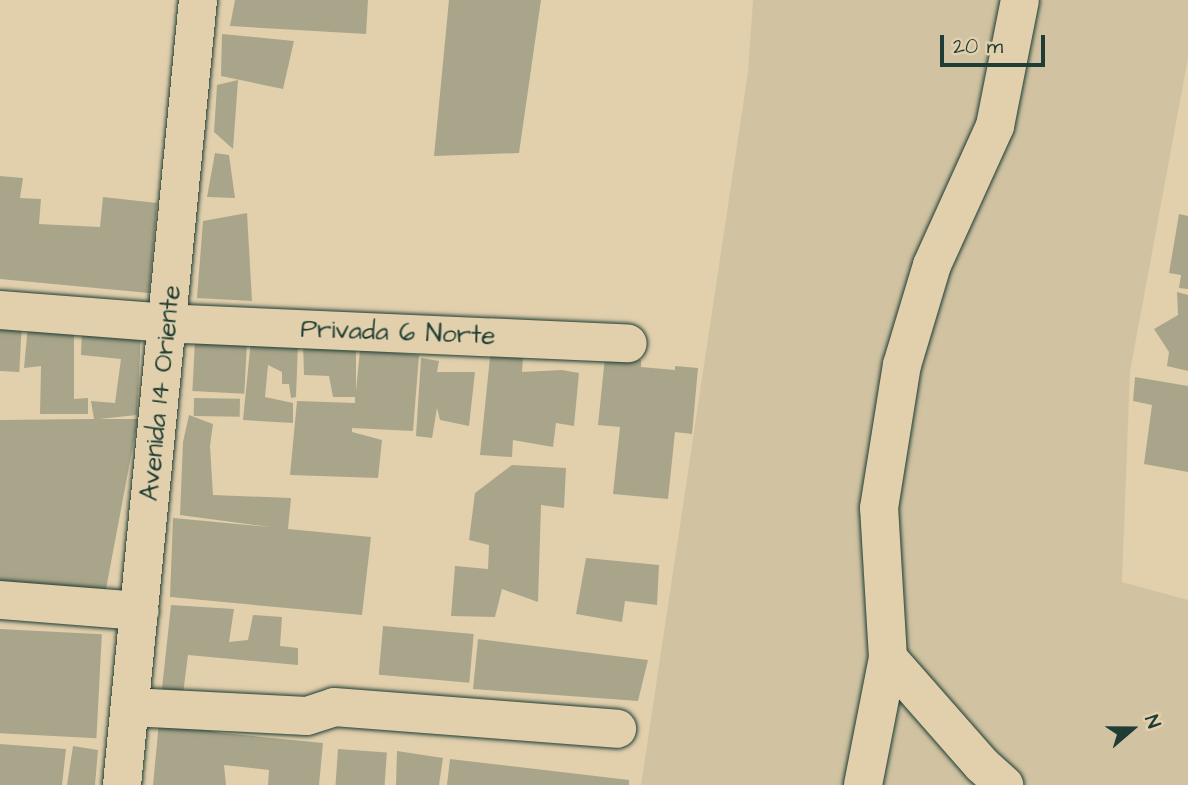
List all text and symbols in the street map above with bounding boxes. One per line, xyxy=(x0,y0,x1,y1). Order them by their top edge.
scale bar xyxy=(943,21,1048,65)
text: 20 m xyxy=(953,32,1003,61)
street label: Avenida 14 Oriente xyxy=(134,284,188,502)
street label: Privada 6 Norte xyxy=(300,314,496,352)
north arrow xyxy=(1097,694,1167,764)
text: N xyxy=(1137,711,1167,732)

